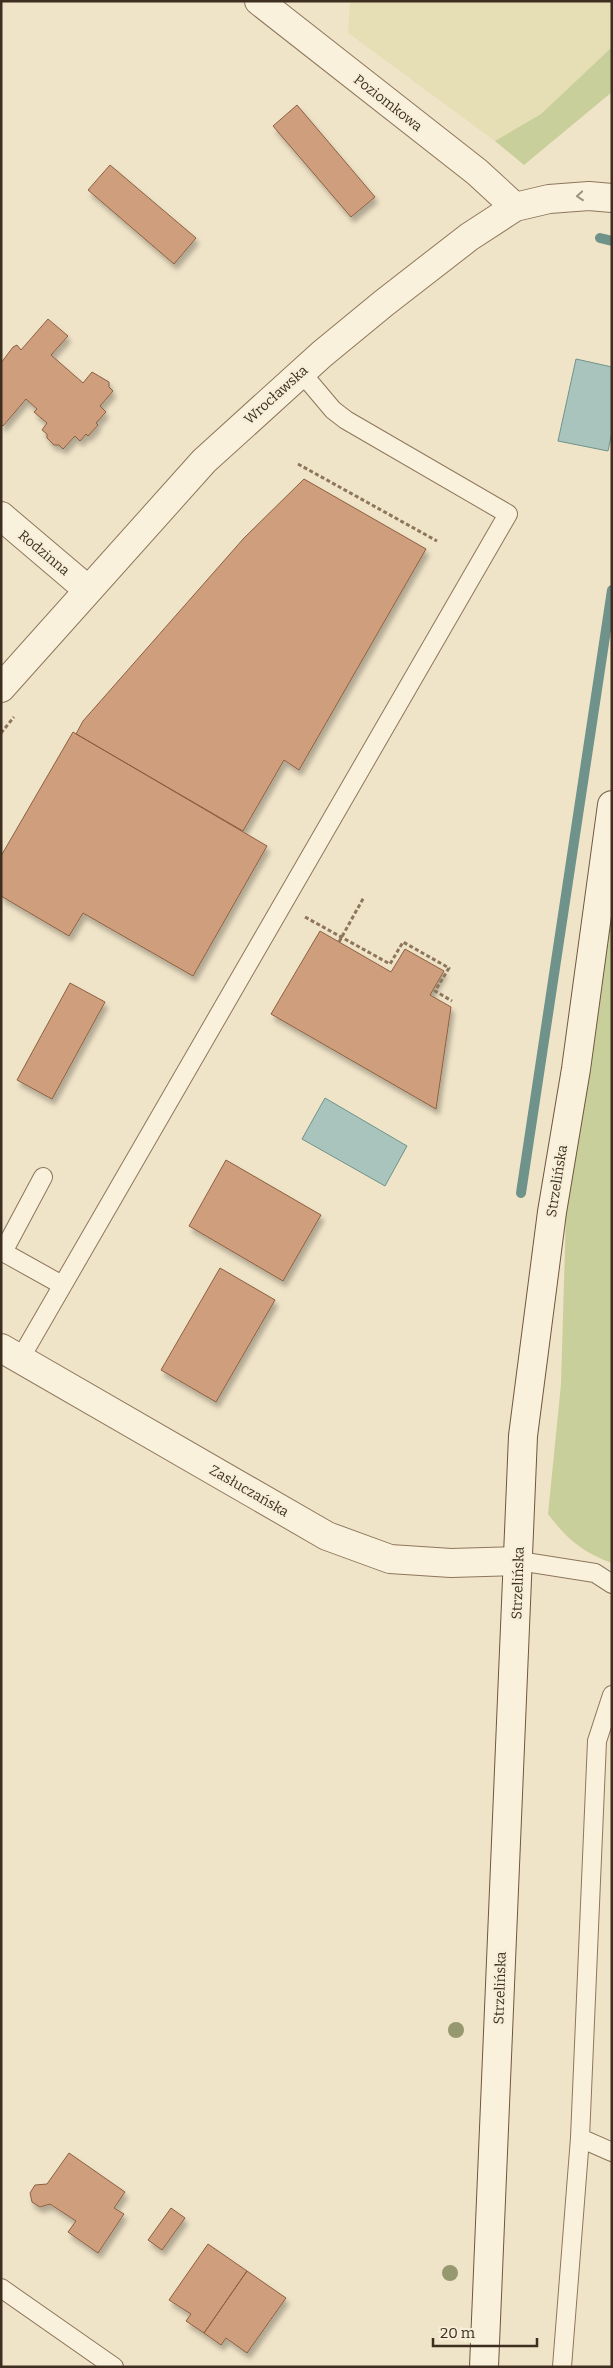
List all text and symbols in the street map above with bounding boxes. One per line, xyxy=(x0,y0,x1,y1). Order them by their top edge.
street label: Poziomkowa xyxy=(350,71,426,135)
one-way arrow xyxy=(576,191,584,202)
street label: Wrocławska xyxy=(241,362,312,428)
street label: Rodzinna xyxy=(15,527,73,580)
street label: Strzelińska xyxy=(543,1143,571,1218)
street label: Zasłuczańska xyxy=(206,1461,292,1521)
street label: Strzelińska xyxy=(508,1546,528,1620)
street label: Strzelińska xyxy=(490,1951,510,2025)
scale bar xyxy=(433,2316,537,2348)
text: 20 m xyxy=(440,2324,476,2342)

